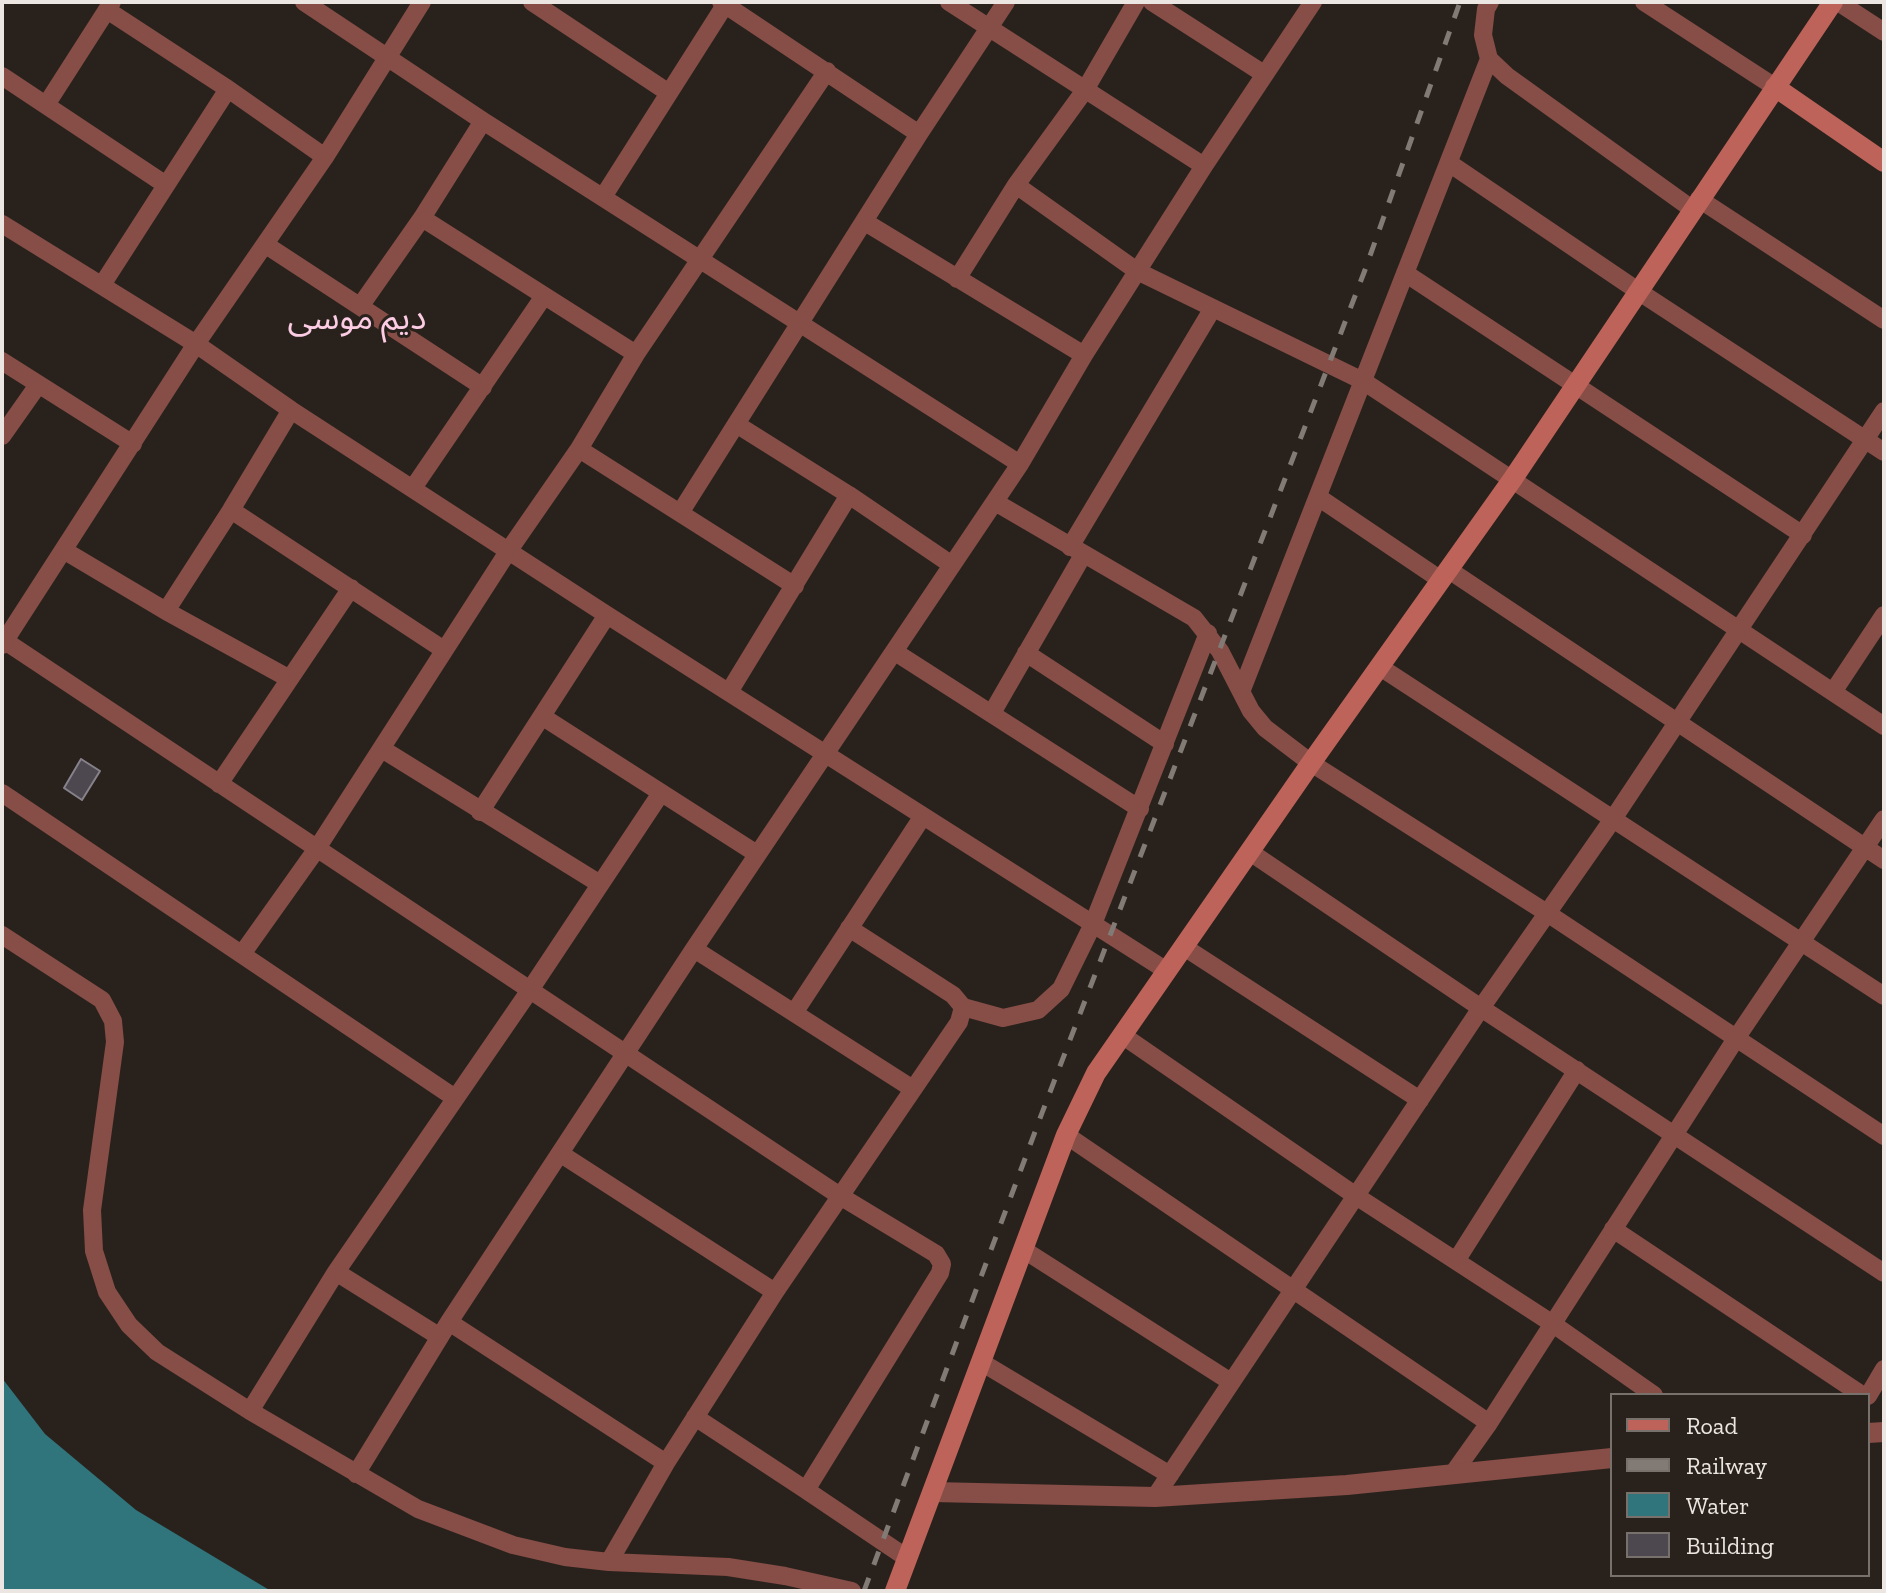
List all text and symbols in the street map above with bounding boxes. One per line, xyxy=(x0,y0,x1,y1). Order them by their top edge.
district label: ديم موسى xyxy=(288,299,426,339)
legend xyxy=(1610,1393,1870,1577)
text: Road xyxy=(1686,1411,1738,1440)
text: Railway xyxy=(1686,1451,1767,1480)
text: Water xyxy=(1686,1491,1749,1520)
text: Building xyxy=(1686,1531,1774,1560)

